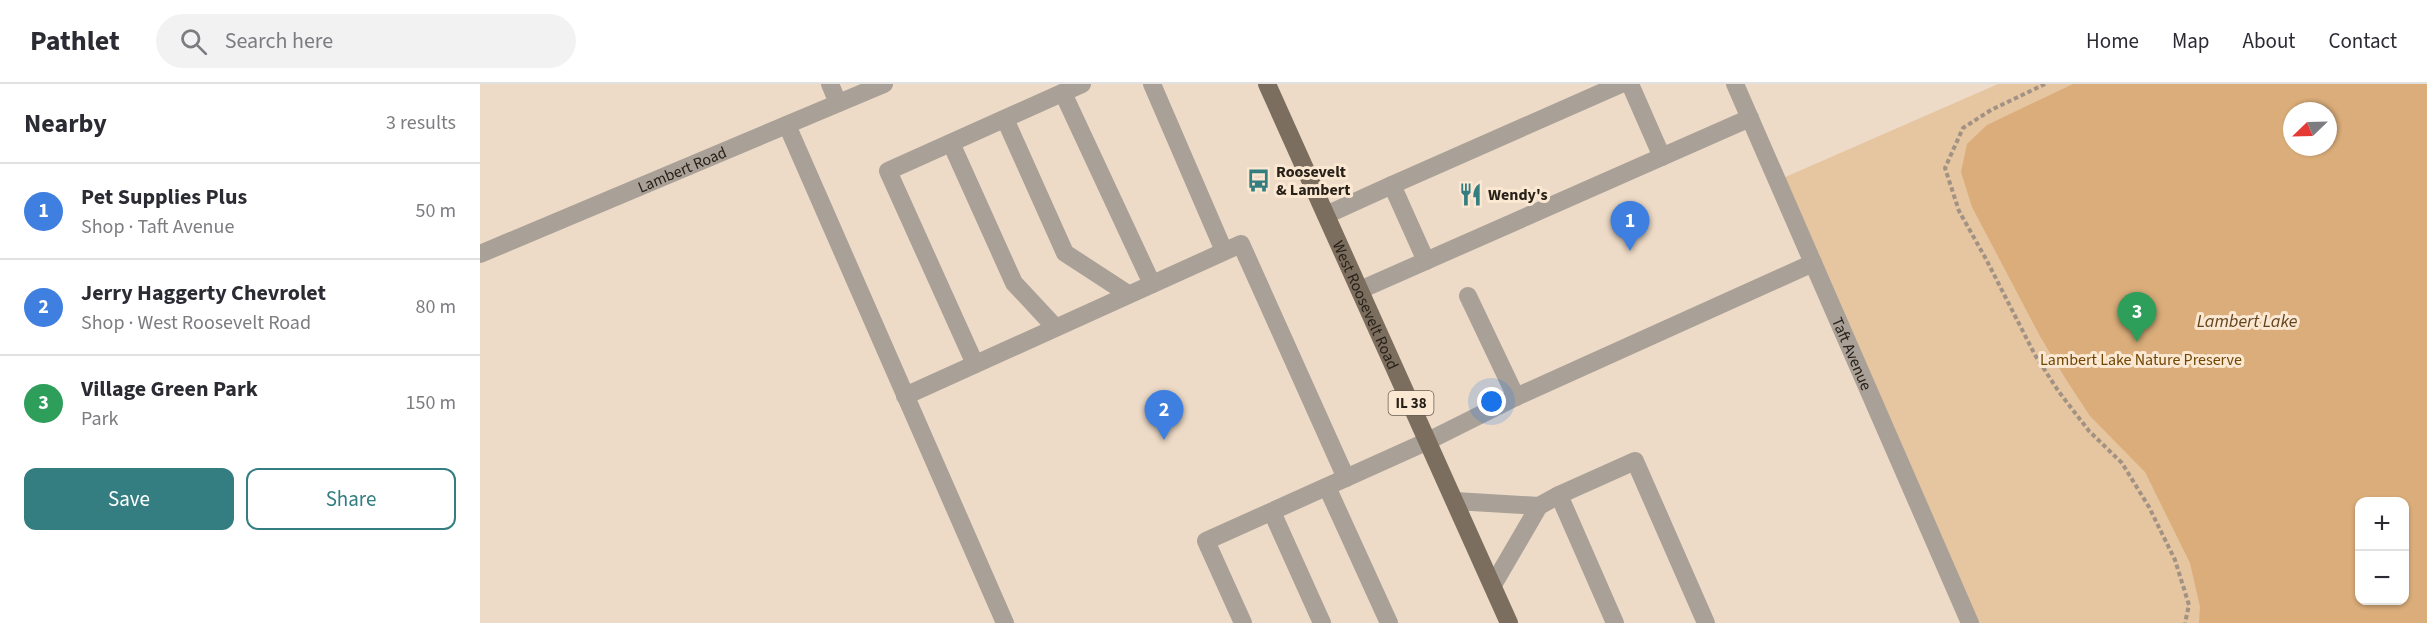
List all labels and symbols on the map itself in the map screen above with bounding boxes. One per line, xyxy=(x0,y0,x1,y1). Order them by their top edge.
north arrow xyxy=(2283,102,2337,156)
street label: Lambert Road xyxy=(634,142,730,198)
place label: Roosevelt & Lambert xyxy=(1276,161,1350,201)
bus stop icon: Roosevelt & Lambert xyxy=(1245,167,1271,193)
restaurant icon: Wendy's xyxy=(1457,181,1483,207)
place label: Wendy's xyxy=(1488,184,1548,206)
pin: 1 xyxy=(1610,202,1650,251)
street label: West Roosevelt Road xyxy=(1327,237,1404,373)
pin: 3 xyxy=(2118,292,2156,342)
water label: Lambert Lake xyxy=(2197,309,2298,334)
street label: Taft Avenue xyxy=(1826,314,1877,394)
park label: Lambert Lake Nature Preserve xyxy=(2040,349,2242,371)
your location xyxy=(1477,387,1506,416)
pin: 2 xyxy=(1144,390,1184,440)
road number: IL 38 xyxy=(1388,391,1434,415)

